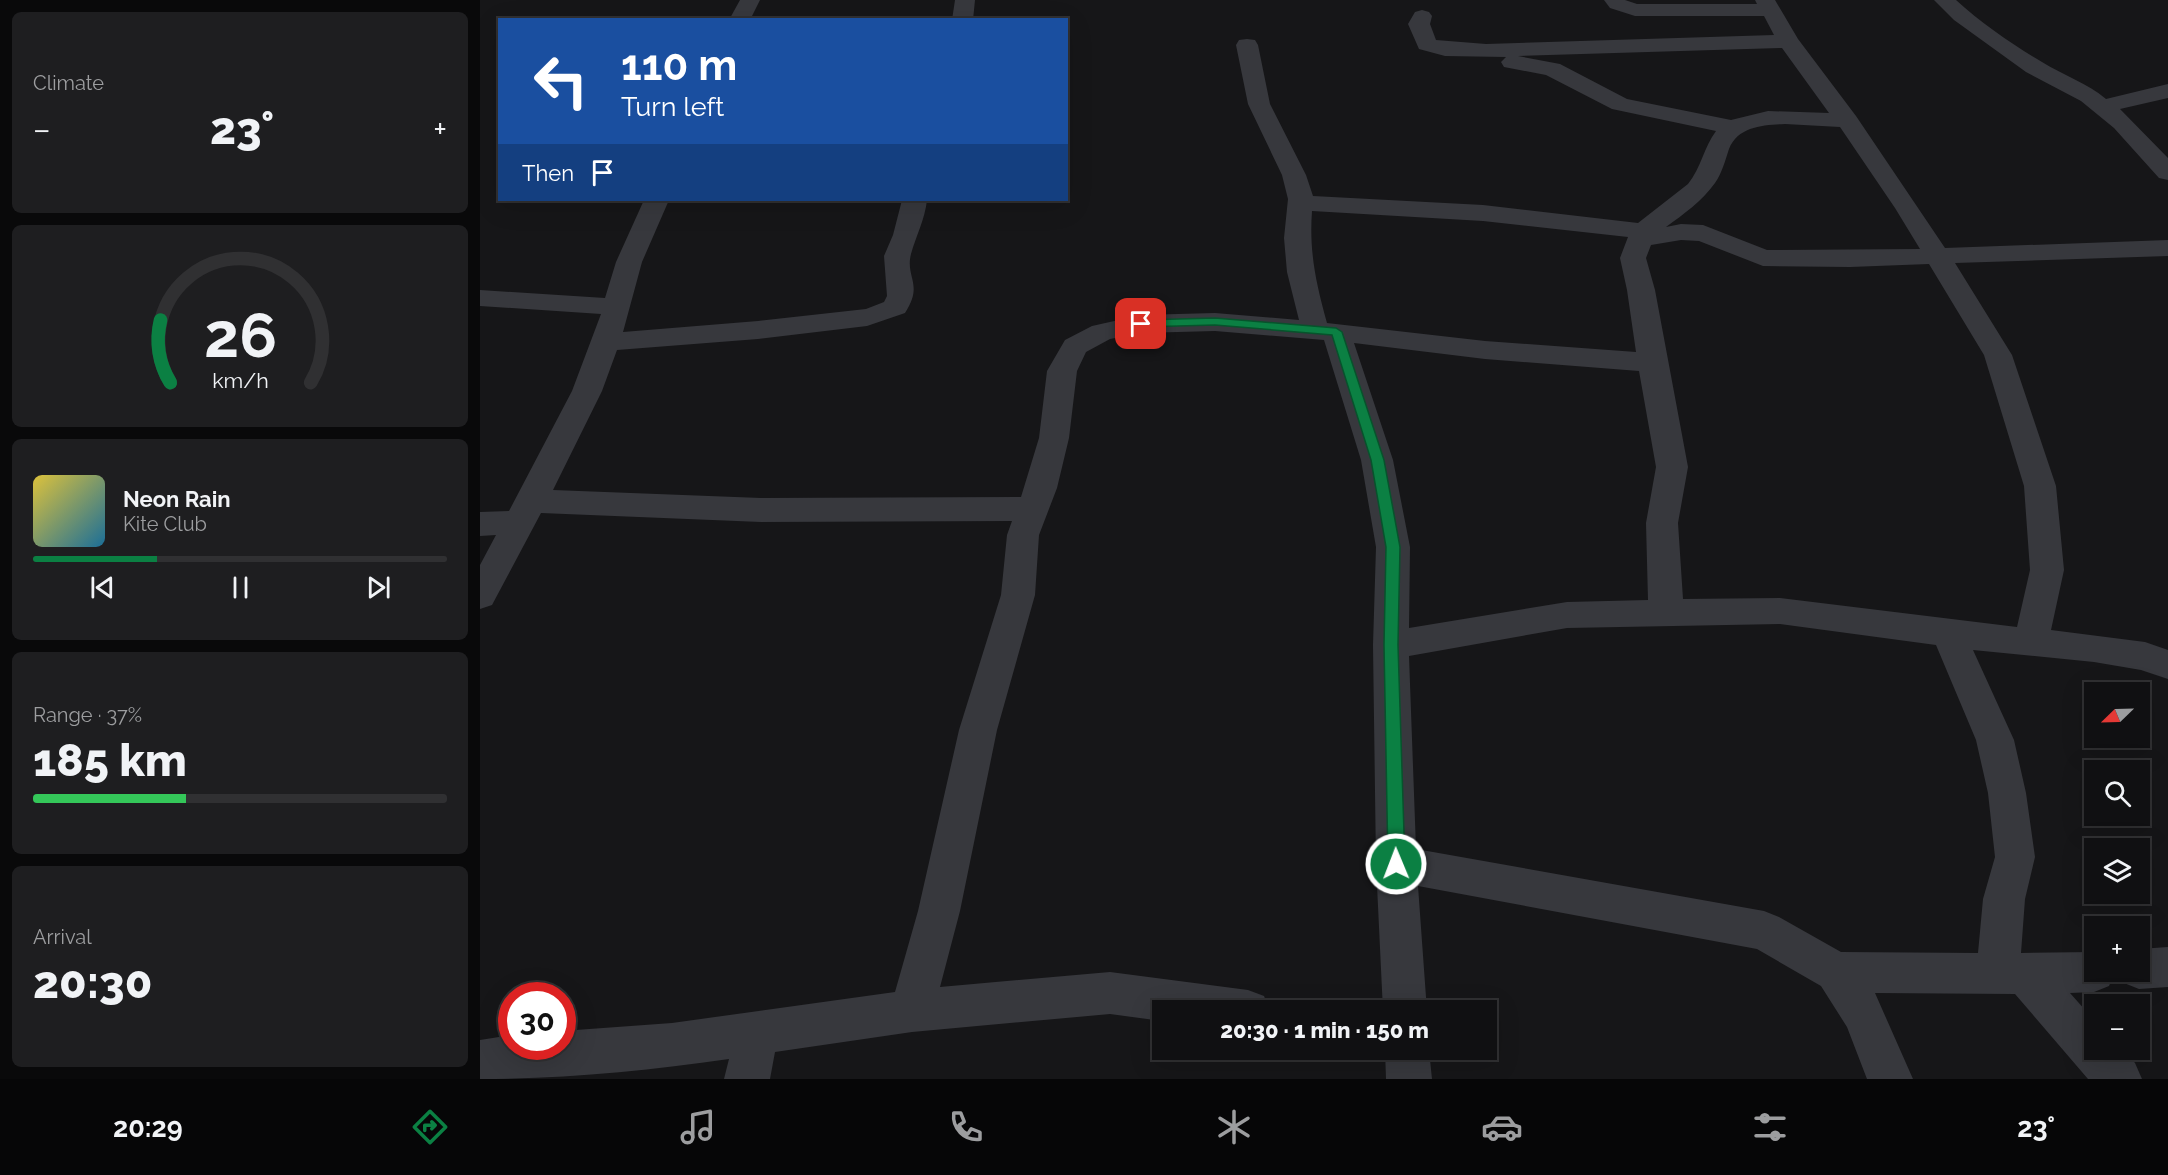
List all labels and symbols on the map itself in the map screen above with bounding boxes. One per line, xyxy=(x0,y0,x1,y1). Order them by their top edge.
pin xyxy=(1115,298,1166,349)
north arrow xyxy=(2084,682,2150,748)
position arrow xyxy=(1364,832,1428,896)
speed limit sign: 30 xyxy=(498,982,576,1060)

